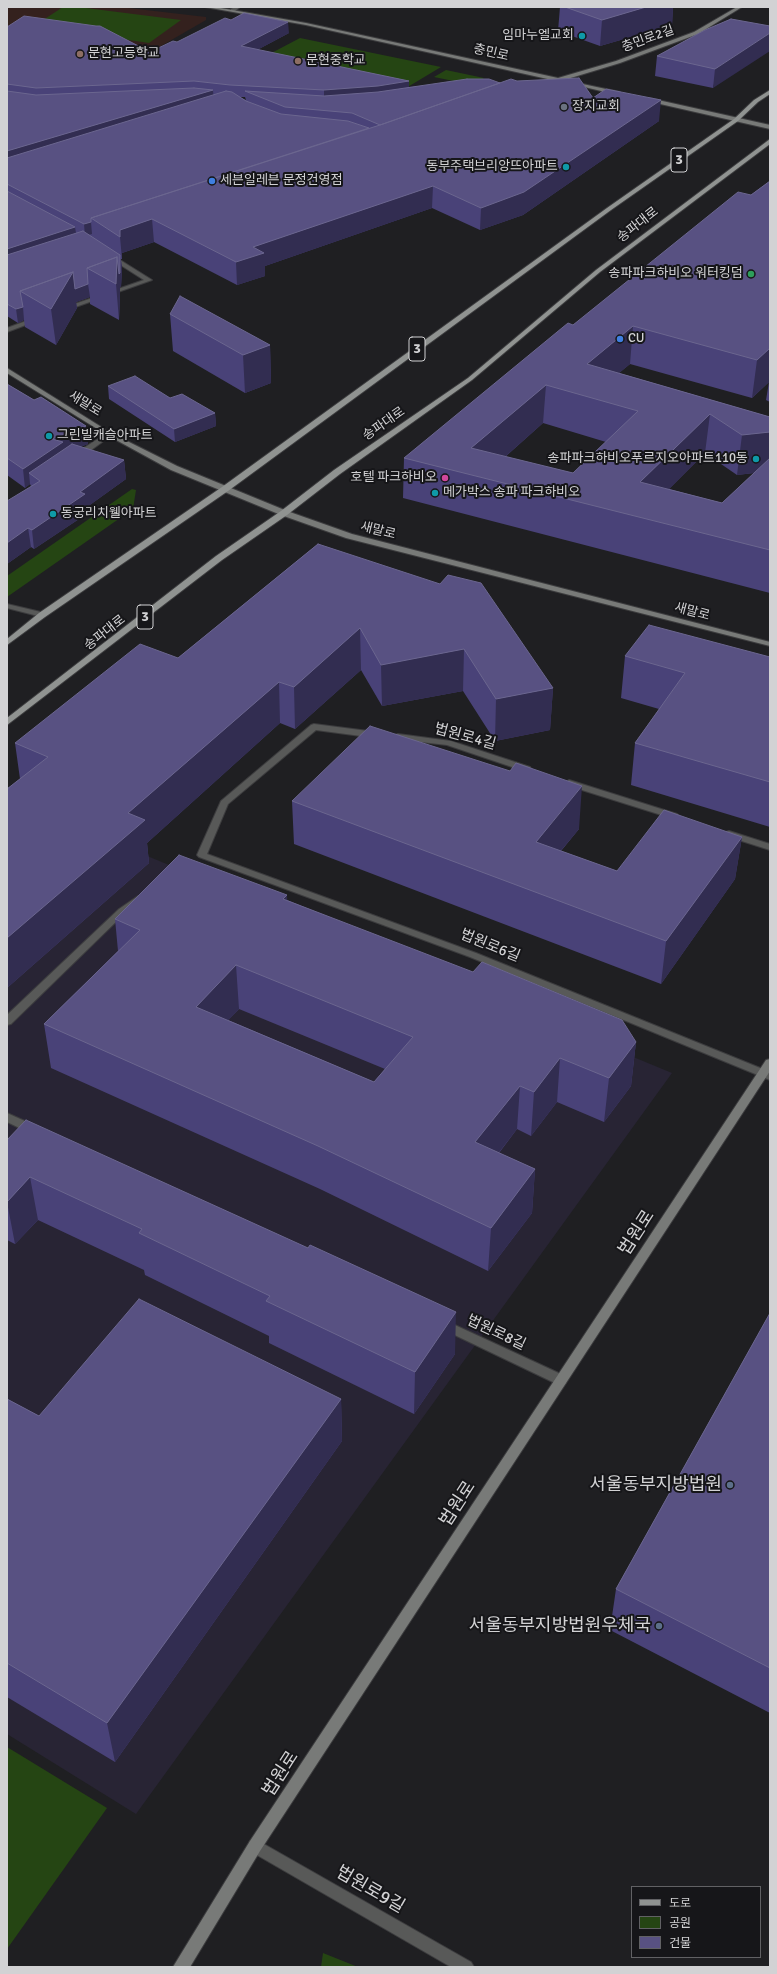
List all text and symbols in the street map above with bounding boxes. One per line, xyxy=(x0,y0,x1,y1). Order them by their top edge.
street label: 충민로2길 xyxy=(620,22,676,56)
place label: 임마누엘교회 xyxy=(502,28,574,44)
marker: 임마누엘교회 xyxy=(577,31,587,41)
street label: 충민로 xyxy=(472,41,510,65)
place label: 문현고등학교 xyxy=(88,46,160,62)
marker: 문현고등학교 xyxy=(75,49,85,59)
place label: 문현중학교 xyxy=(306,53,366,69)
marker: 문현중학교 xyxy=(293,56,303,66)
place label: 장지교회 xyxy=(572,99,620,115)
marker: 장지교회 xyxy=(559,102,569,112)
road number: 3 xyxy=(671,148,687,172)
place label: 동부주택브리앙뜨아파트 xyxy=(426,159,558,175)
marker: 동부주택브리앙뜨아파트 xyxy=(561,162,571,172)
place label: 세븐일레븐 문정건영점 xyxy=(220,173,342,189)
marker: 세븐일레븐 문정건영점 xyxy=(207,176,217,186)
street label: 송파대로 xyxy=(614,204,662,246)
place label: 송파파크하비오 워터킹덤 xyxy=(609,266,743,282)
marker: 송파파크하비오 워터킹덤 xyxy=(746,269,756,279)
place label: CU xyxy=(628,331,645,347)
marker: CU xyxy=(615,334,625,344)
road number: 3 xyxy=(409,337,425,361)
street label: 새말로 xyxy=(66,388,104,420)
street label: 송파대로 xyxy=(360,404,408,444)
place label: 그린빌캐슬아파트 xyxy=(57,428,153,444)
marker: 그린빌캐슬아파트 xyxy=(44,431,54,441)
place label: 송파파크하비오푸르지오아파트110동 xyxy=(548,451,748,467)
marker: 송파파크하비오푸르지오아파트110동 xyxy=(751,454,761,464)
place label: 호텔 파크하비오 xyxy=(350,470,437,486)
marker: 호텔 파크하비오 xyxy=(440,473,450,483)
place label: 메가박스 송파 파크하비오 xyxy=(443,485,580,501)
marker: 메가박스 송파 파크하비오 xyxy=(430,488,440,498)
place label: 동궁리치웰아파트 xyxy=(61,506,157,522)
marker: 동궁리치웰아파트 xyxy=(48,509,58,519)
street label: 새말로 xyxy=(359,519,397,543)
street label: 새말로 xyxy=(673,600,711,624)
road number: 3 xyxy=(137,605,153,629)
street label: 송파대로 xyxy=(81,612,129,654)
street label: 법원로4길 xyxy=(432,720,498,754)
street label: 법원로6길 xyxy=(457,926,523,966)
street label: 법원로 xyxy=(614,1206,660,1260)
street label: 법원로8길 xyxy=(464,1311,528,1355)
place label: 서울동부지방법원 xyxy=(590,1474,722,1496)
street label: 법원로 xyxy=(435,1477,481,1531)
marker: 서울동부지방법원 xyxy=(725,1480,735,1490)
place label: 서울동부지방법원우체국 xyxy=(469,1615,651,1637)
marker: 서울동부지방법원우체국 xyxy=(654,1621,664,1631)
street label: 법원로 xyxy=(258,1747,304,1801)
street label: 법원로9길 xyxy=(332,1862,408,1918)
legend xyxy=(631,1886,761,1958)
text: 도로 xyxy=(669,1896,691,1911)
text: 공원 xyxy=(669,1916,691,1931)
text: 건물 xyxy=(669,1936,691,1951)

